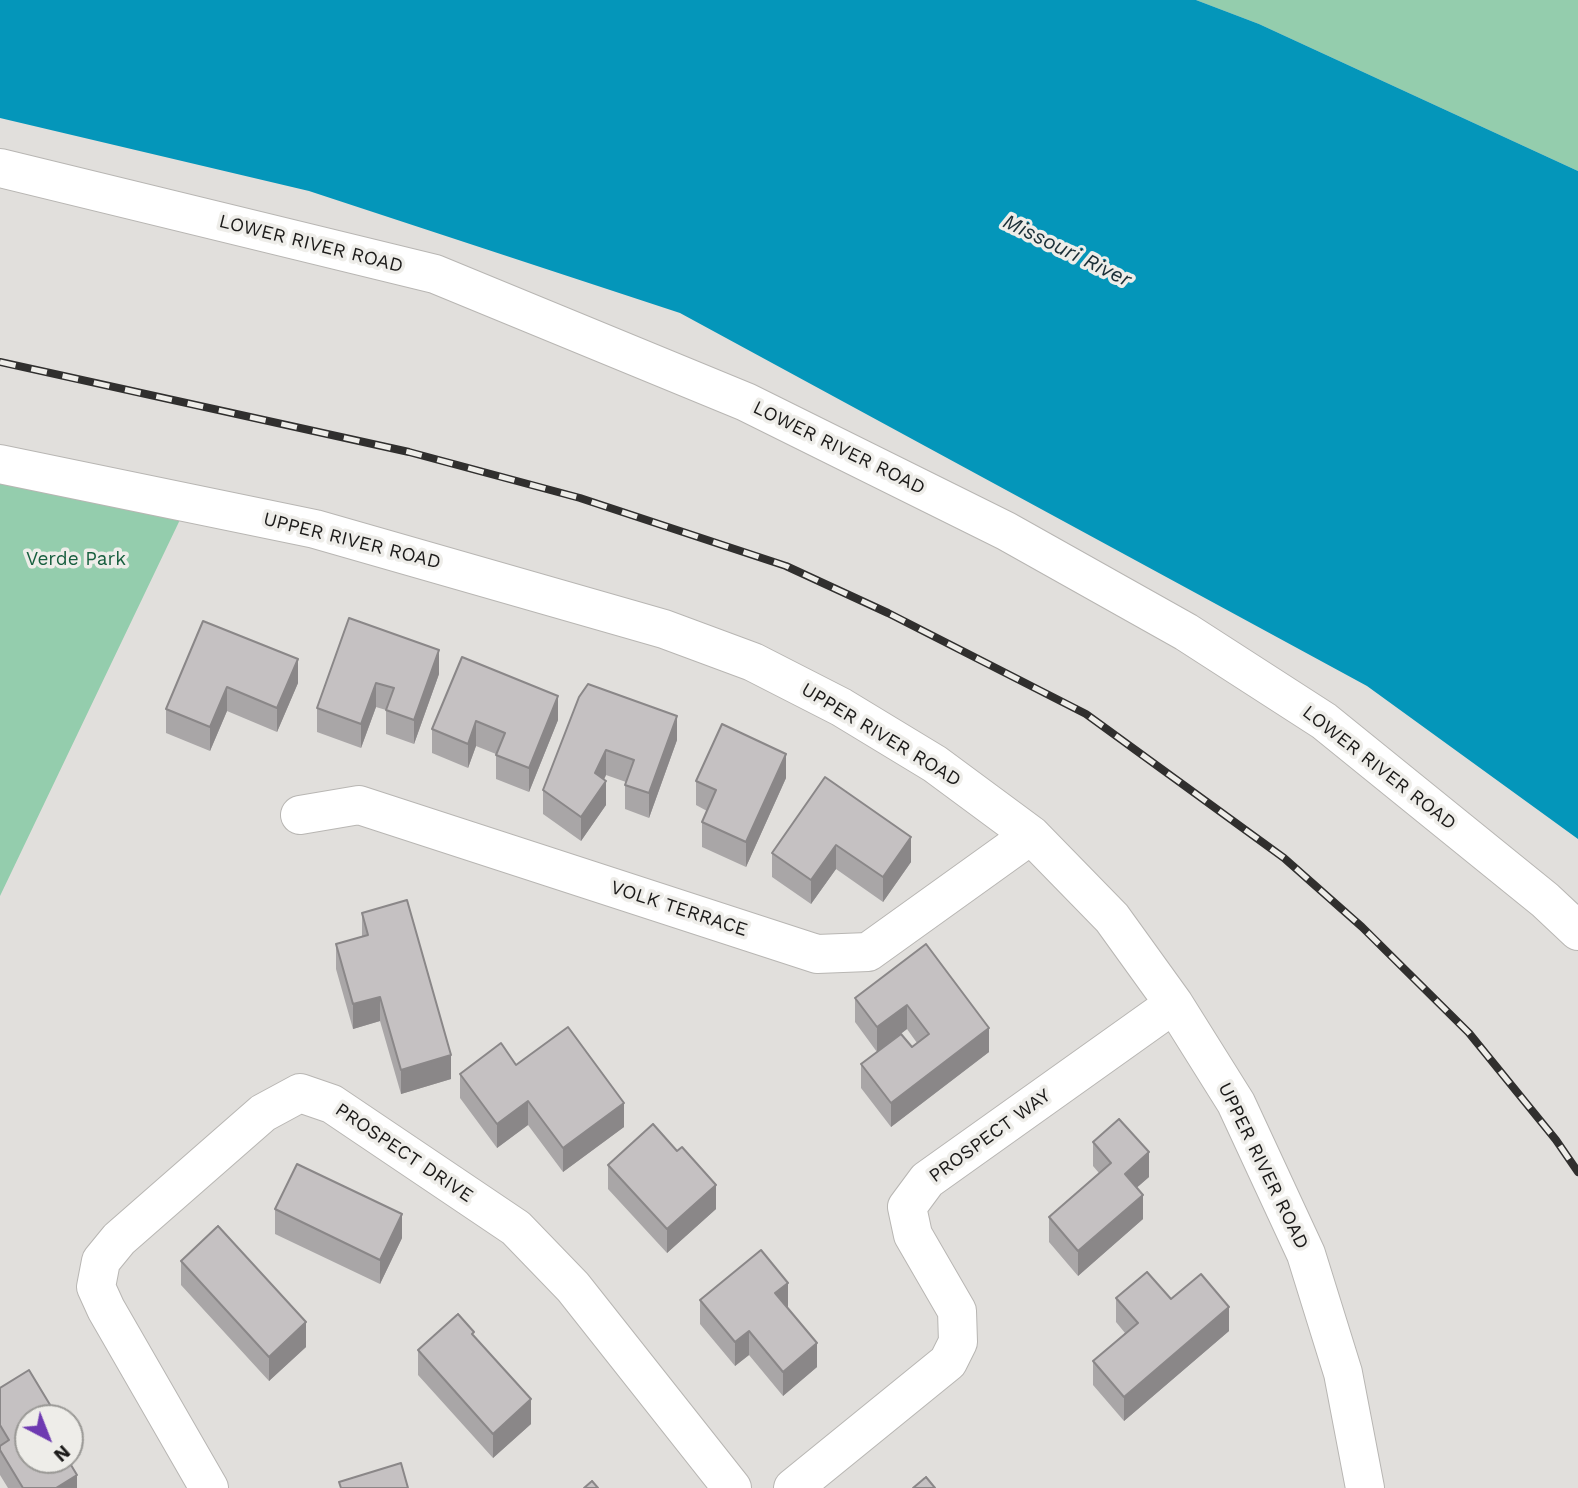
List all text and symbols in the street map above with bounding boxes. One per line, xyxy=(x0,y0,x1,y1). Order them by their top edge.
water label: Missouri River xyxy=(999,209,1135,293)
street label: LOWER RIVER ROAD xyxy=(217,210,405,278)
street label: LOWER RIVER ROAD xyxy=(749,396,929,500)
street label: UPPER RIVER ROAD xyxy=(261,508,443,574)
park label: Verde Park xyxy=(26,548,126,570)
street label: UPPER RIVER ROAD xyxy=(797,678,965,792)
street label: LOWER RIVER ROAD xyxy=(1298,701,1460,835)
street label: VOLK TERRACE xyxy=(608,876,750,942)
street label: UPPER RIVER ROAD xyxy=(1213,1079,1313,1253)
street label: PROSPECT WAY xyxy=(925,1084,1055,1188)
street label: PROSPECT DRIVE xyxy=(331,1098,477,1208)
north arrow xyxy=(14,1404,84,1474)
text: N xyxy=(49,1440,75,1467)

